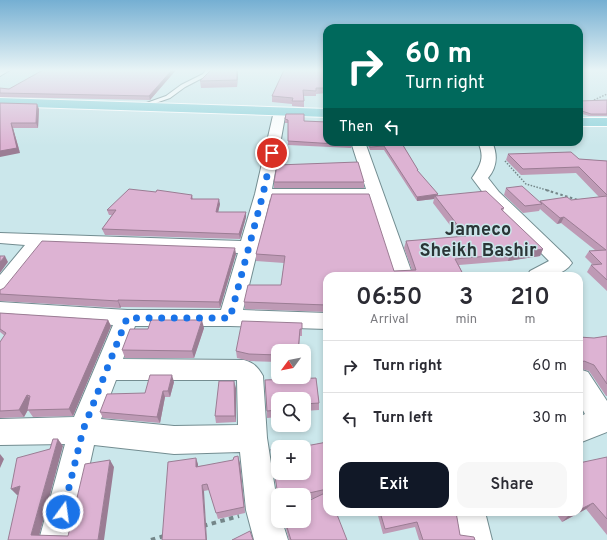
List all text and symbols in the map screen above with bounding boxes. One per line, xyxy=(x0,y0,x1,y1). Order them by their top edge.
text: 60 m xyxy=(405,37,472,73)
icon: right xyxy=(339,40,391,92)
text: Turn right xyxy=(405,72,485,95)
icon: left xyxy=(381,116,403,138)
text: Then xyxy=(339,118,373,137)
pin xyxy=(255,136,289,170)
icon: arrive xyxy=(261,142,283,164)
district label: Jameco Sheikh Bashir xyxy=(420,219,537,263)
text: 06:50 xyxy=(356,283,422,313)
text: 3 xyxy=(459,283,474,313)
text: 210 xyxy=(510,283,550,313)
text: Arrival xyxy=(370,312,409,328)
text: min xyxy=(455,312,477,328)
text: m xyxy=(525,312,536,328)
north arrow xyxy=(271,344,311,384)
map controls xyxy=(271,344,311,528)
icon: right xyxy=(339,356,361,378)
text: Turn right xyxy=(373,357,442,376)
text: 60 m xyxy=(532,357,567,376)
button: search xyxy=(271,392,311,432)
icon: left xyxy=(339,408,361,430)
text: Turn left xyxy=(373,409,433,428)
text: 30 m xyxy=(532,409,567,428)
button: + xyxy=(271,440,311,480)
button: Exit xyxy=(339,462,449,508)
button: Share xyxy=(457,462,567,508)
button: − xyxy=(271,488,311,528)
position arrow xyxy=(42,491,84,533)

